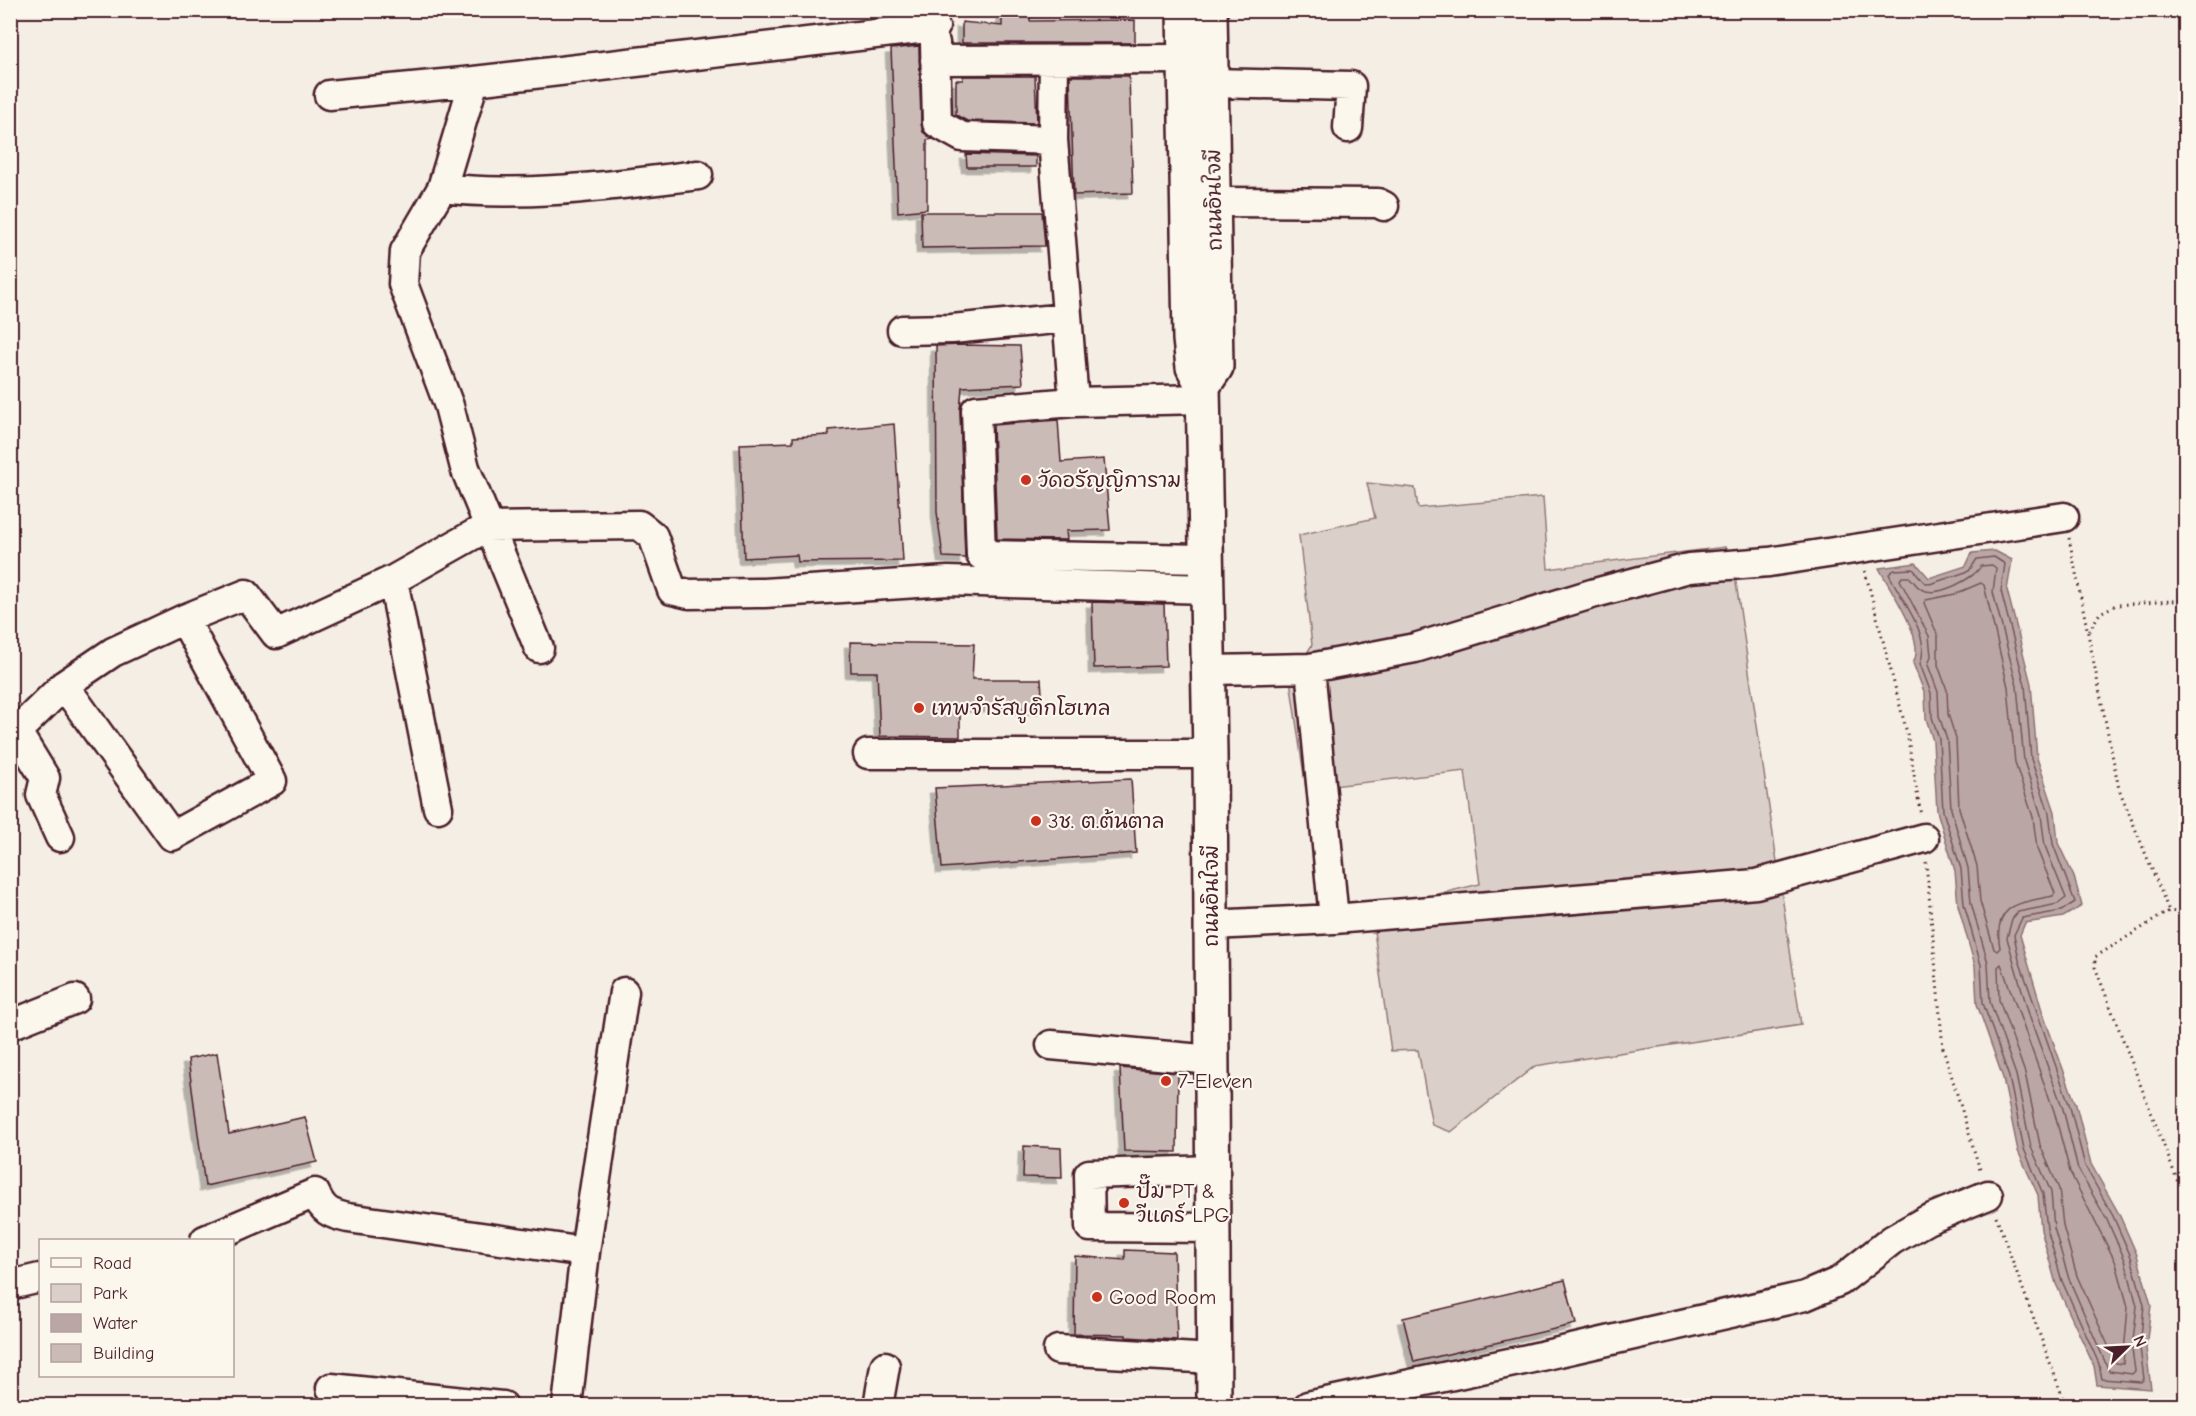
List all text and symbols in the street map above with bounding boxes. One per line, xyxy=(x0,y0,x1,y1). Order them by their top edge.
street label: ถนนอินใจมี xyxy=(1200,149,1227,251)
place label: วัดอรัญญิการาม xyxy=(1038,468,1181,492)
marker: วัดอรัญญิการาม xyxy=(1019,473,1033,487)
place label: เทพจำรัสบูติกโฮเทล xyxy=(931,695,1110,724)
marker: เทพจำรัสบูติกโฮเทล xyxy=(912,701,926,715)
place label: 3ช. ต.ต้นตาล xyxy=(1048,808,1164,833)
marker: 3ช. ต.ต้นตาล xyxy=(1029,814,1043,828)
street label: ถนนอินใจมี xyxy=(1198,845,1223,947)
place label: 7-Eleven xyxy=(1178,1069,1253,1093)
marker: 7-Eleven xyxy=(1159,1074,1173,1088)
place label: ปั๊ม PT & วีแคร์ LPG xyxy=(1136,1173,1230,1227)
marker: ปั๊ม PT & วีแคร์ LPG xyxy=(1117,1196,1131,1210)
legend xyxy=(39,1239,234,1377)
text: Road xyxy=(93,1253,132,1274)
text: Park xyxy=(93,1283,128,1304)
place label: Good Room xyxy=(1109,1285,1216,1309)
marker: Good Room xyxy=(1090,1290,1104,1304)
text: Water xyxy=(93,1313,138,1334)
north arrow xyxy=(2097,1317,2157,1377)
text: N xyxy=(2129,1333,2150,1350)
text: Building xyxy=(93,1343,155,1364)

